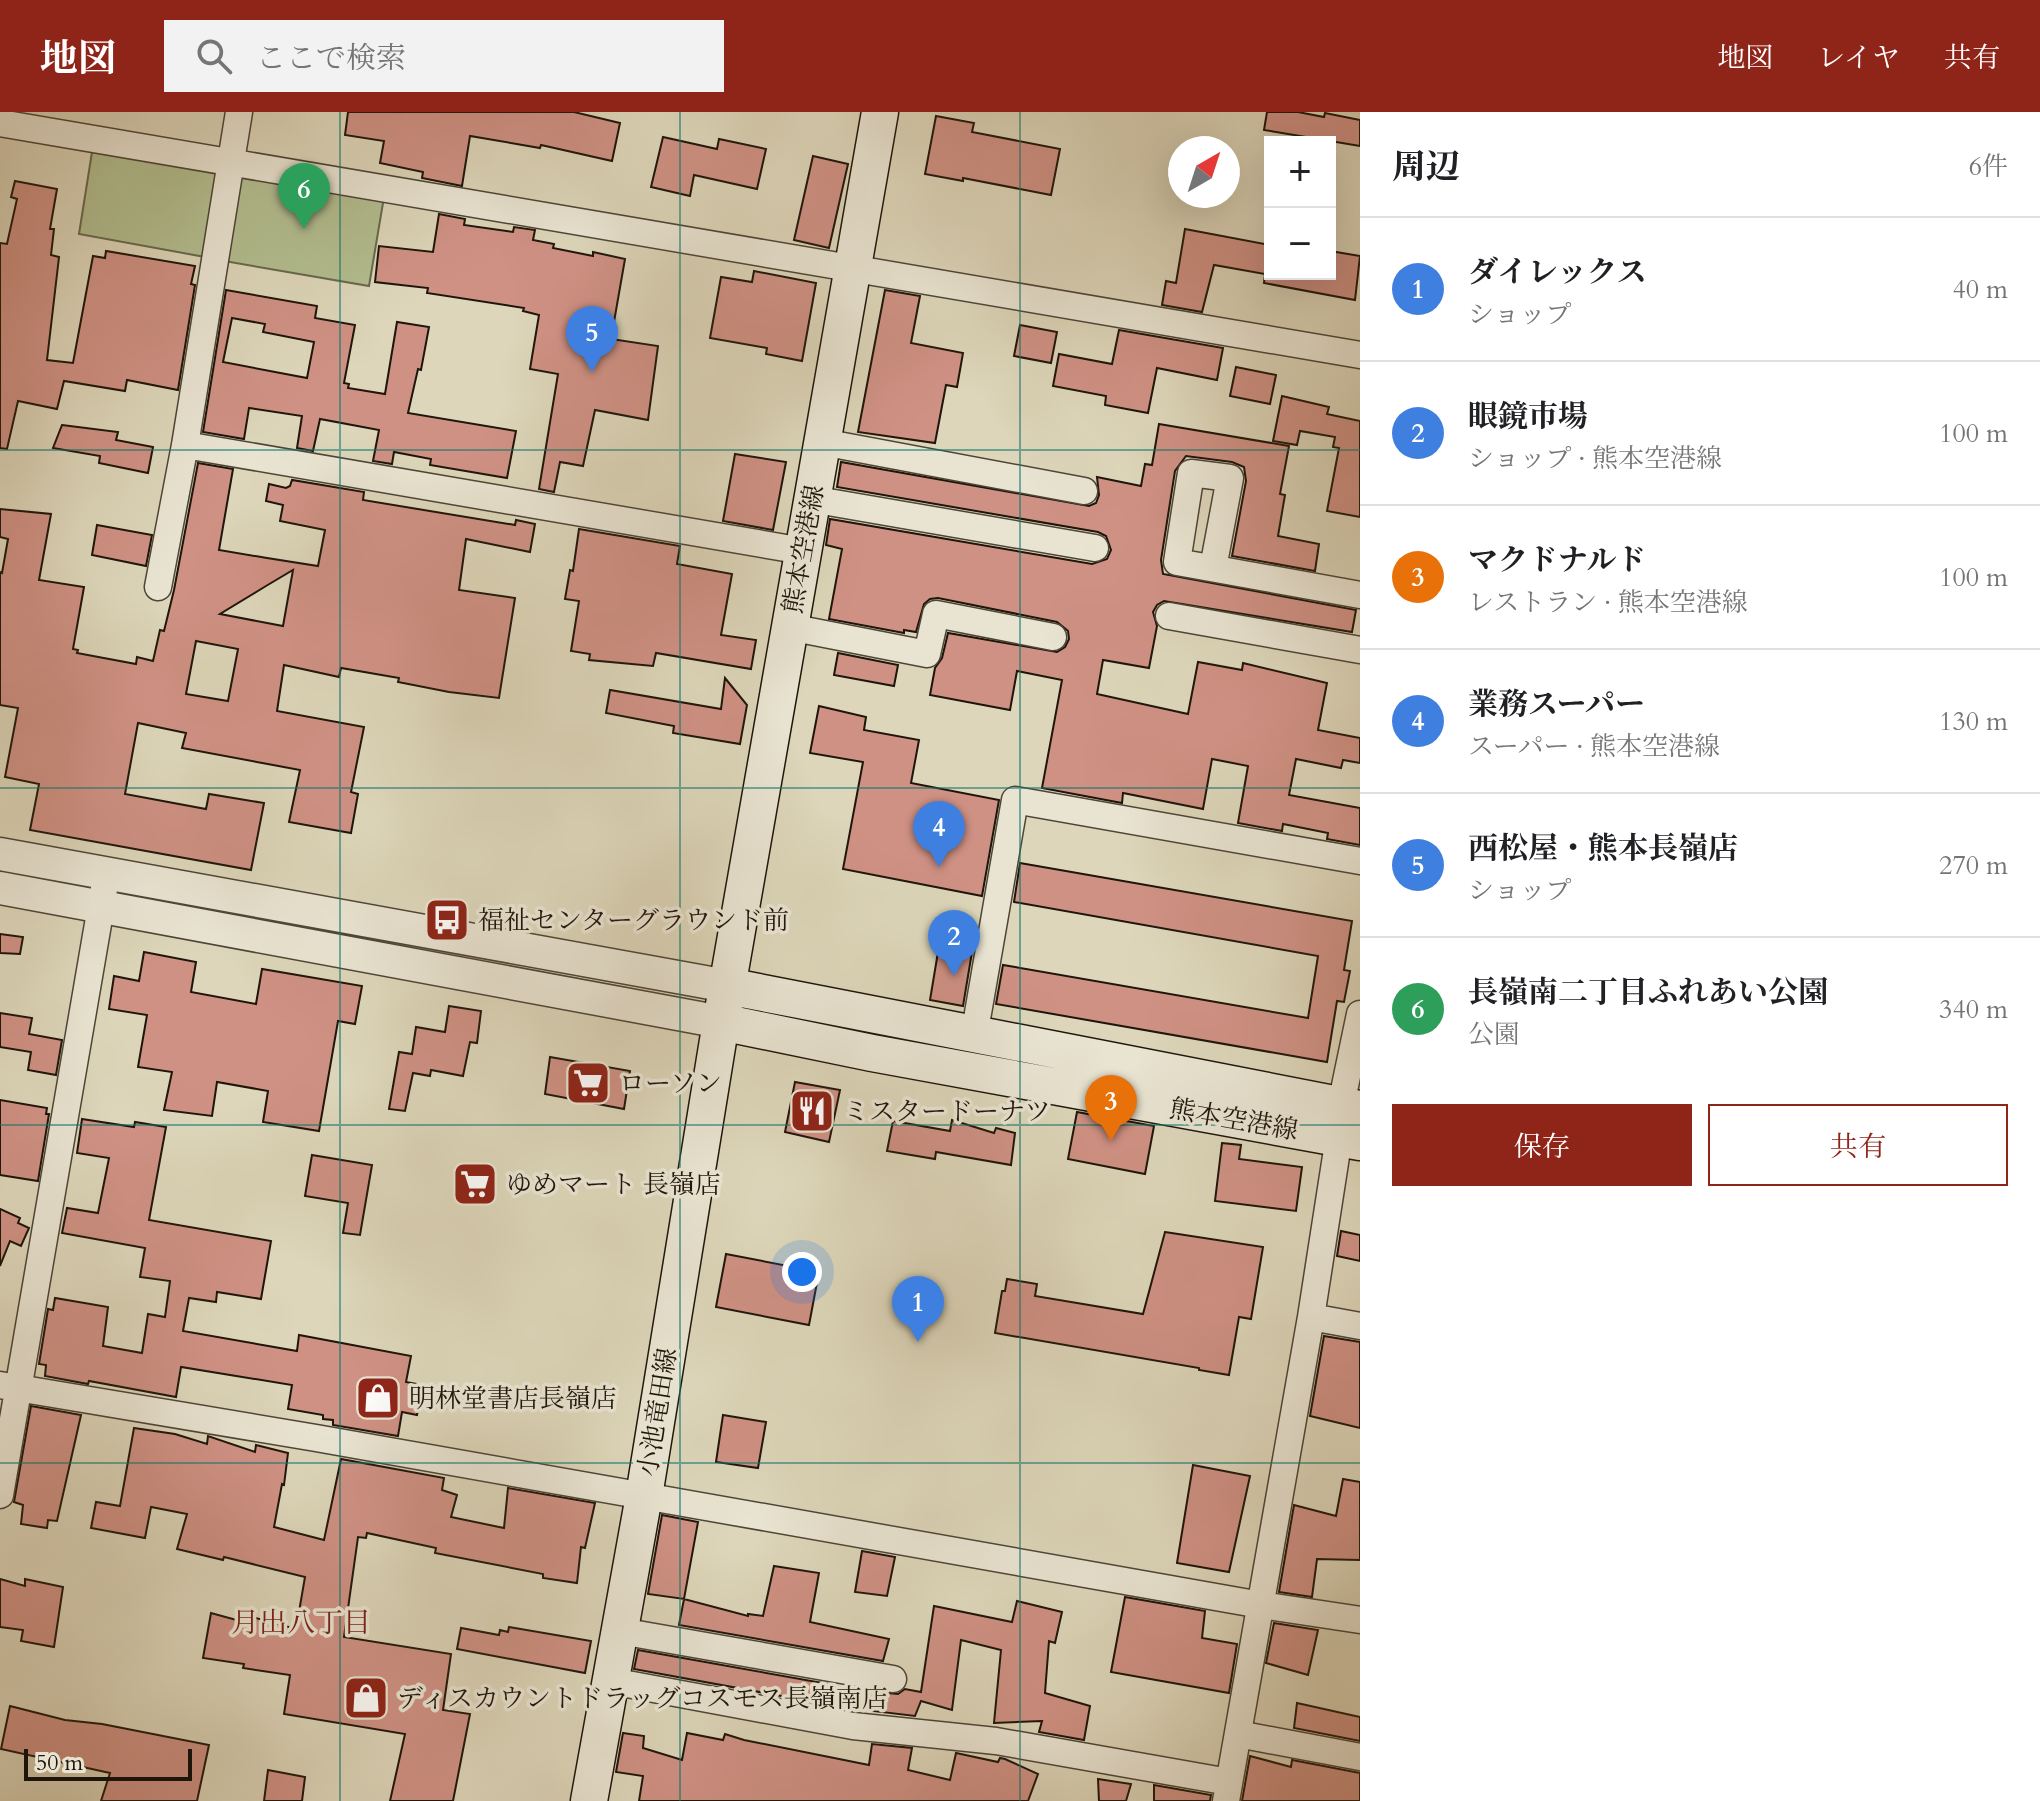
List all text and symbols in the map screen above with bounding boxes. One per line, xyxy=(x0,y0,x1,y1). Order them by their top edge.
search box xyxy=(164,20,724,92)
text: 地図 xyxy=(40,33,116,85)
icon: search xyxy=(192,34,236,78)
text: ここで検索 xyxy=(256,38,406,79)
text: 地図 xyxy=(1717,39,1773,77)
text: レイヤ xyxy=(1817,39,1900,77)
text: 共有 xyxy=(1944,39,2000,77)
north arrow xyxy=(1168,136,1240,208)
map controls xyxy=(1264,136,1336,280)
button: + xyxy=(1264,136,1336,208)
text: 周辺 xyxy=(1392,144,1460,190)
text: 6件 xyxy=(1969,149,2008,184)
pin: 6 xyxy=(278,163,330,229)
button: − xyxy=(1264,208,1336,280)
text: ダイレックス xyxy=(1468,252,1647,293)
text: 1 xyxy=(1411,272,1425,307)
text: 40 m xyxy=(1952,272,2008,307)
text: ショップ xyxy=(1468,297,1571,332)
pin: 5 xyxy=(566,306,618,372)
text: 眼鏡市場 xyxy=(1468,396,1588,437)
text: 2 xyxy=(1411,416,1425,451)
text: 100 m xyxy=(1939,416,2008,451)
text: ショップ · 熊本空港線 xyxy=(1468,441,1722,476)
street label: 熊本空港線 xyxy=(775,482,832,616)
text: マクドナルド xyxy=(1468,540,1647,581)
text: 3 xyxy=(1411,560,1425,595)
text: 100 m xyxy=(1939,560,2008,595)
text: レストラン · 熊本空港線 xyxy=(1468,585,1748,620)
text: 業務スーパー xyxy=(1468,684,1645,725)
text: 4 xyxy=(1411,704,1425,739)
text: 130 m xyxy=(1939,704,2008,739)
text: スーパー · 熊本空港線 xyxy=(1468,729,1720,764)
pin: 4 xyxy=(913,801,965,867)
text: 西松屋・熊本長嶺店 xyxy=(1468,828,1738,869)
text: 5 xyxy=(1411,848,1425,883)
text: 270 m xyxy=(1939,848,2008,883)
text: ショップ xyxy=(1468,873,1571,908)
bus stop icon: 福祉センターグラウンド前 xyxy=(423,896,471,944)
place label: 福祉センターグラウンド前 xyxy=(478,903,789,938)
pin: 2 xyxy=(928,910,980,976)
text: 長嶺南二丁目ふれあい公園 xyxy=(1468,972,1828,1013)
text: 6 xyxy=(1411,992,1425,1027)
text: 340 m xyxy=(1939,992,2008,1027)
text: 公園 xyxy=(1468,1017,1520,1052)
supermarket icon: ローソン xyxy=(564,1059,612,1107)
place label: ローソン xyxy=(619,1066,722,1101)
pin: 3 xyxy=(1085,1075,1137,1141)
restaurant icon: ミスタードーナツ xyxy=(788,1087,836,1135)
street label: 熊本空港線 xyxy=(1167,1091,1301,1148)
place label: ミスタードーナツ xyxy=(843,1094,1051,1129)
button: 保存 xyxy=(1392,1104,1692,1186)
button: 共有 xyxy=(1708,1104,2008,1186)
supermarket icon: ゆめマート 長嶺店 xyxy=(451,1160,499,1208)
place label: ゆめマート 長嶺店 xyxy=(506,1167,721,1202)
your location xyxy=(782,1252,822,1292)
pin: 1 xyxy=(892,1276,944,1342)
street label: 小池竜田線 xyxy=(630,1345,685,1479)
shop icon: 明林堂書店長嶺店 xyxy=(354,1374,402,1422)
place label: 明林堂書店長嶺店 xyxy=(409,1381,617,1416)
district label: 月出八丁目 xyxy=(231,1604,371,1642)
shop icon: ディスカウントドラッグコスモス長嶺南店 xyxy=(342,1674,390,1722)
place label: ディスカウントドラッグコスモス長嶺南店 xyxy=(397,1681,888,1716)
scale bar xyxy=(24,1745,192,1781)
text: 50 m xyxy=(36,1748,83,1778)

